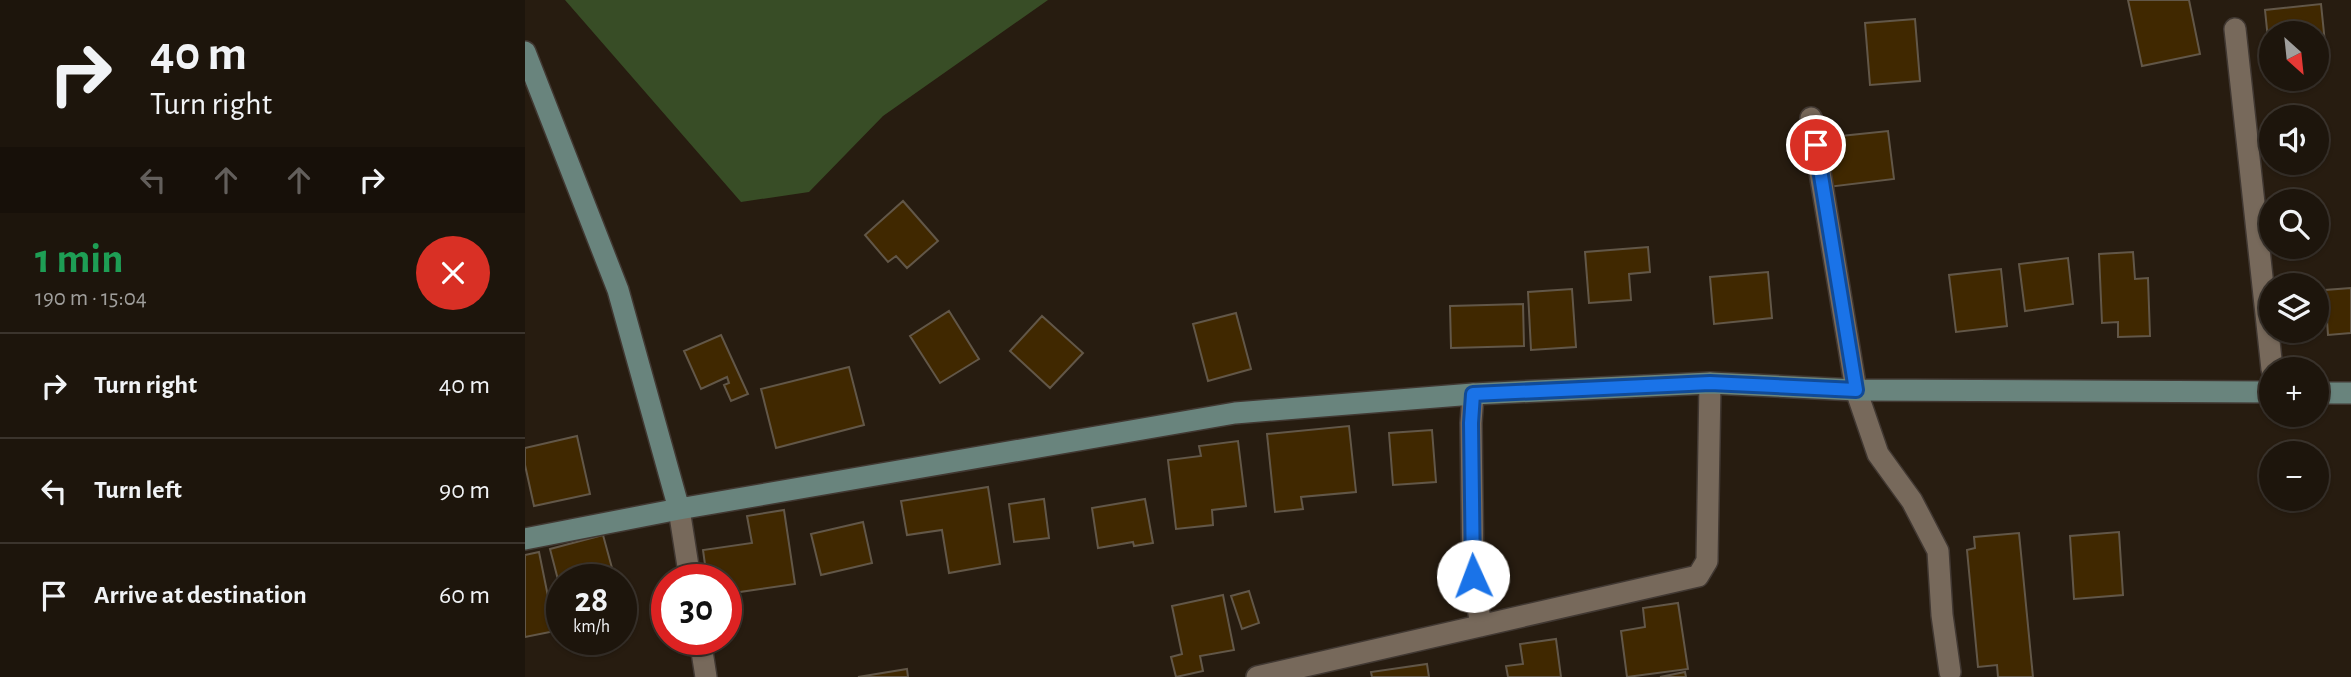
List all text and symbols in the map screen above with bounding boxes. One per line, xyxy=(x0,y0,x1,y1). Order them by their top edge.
north arrow xyxy=(2259,21,2329,91)
map controls xyxy=(2259,21,2329,511)
icon: right xyxy=(35,28,126,119)
text: 40 m xyxy=(150,30,247,79)
text: Turn right xyxy=(150,88,272,120)
button: sound xyxy=(2259,105,2329,175)
pin xyxy=(1786,115,1846,175)
icon: arrive xyxy=(1797,126,1835,164)
icon: left xyxy=(134,161,172,199)
icon: ahead xyxy=(207,161,245,199)
icon: ahead xyxy=(280,161,318,199)
icon: right xyxy=(353,161,391,199)
button: search xyxy=(2259,189,2329,259)
button: close xyxy=(416,236,490,310)
text: 1 min xyxy=(35,238,124,280)
button: layers xyxy=(2259,273,2329,343)
text: 190 m · 15:04 xyxy=(35,287,147,310)
button: + xyxy=(2259,357,2329,427)
icon: right xyxy=(35,367,73,405)
text: Turn right xyxy=(94,372,197,398)
text: 40 m xyxy=(439,372,490,398)
button: − xyxy=(2259,441,2329,511)
icon: left xyxy=(35,472,73,510)
text: Turn left xyxy=(94,477,182,503)
text: 90 m xyxy=(439,477,490,503)
position arrow xyxy=(1436,539,1510,613)
speed limit sign: 30 xyxy=(651,564,742,655)
icon: arrive xyxy=(35,577,73,615)
text: Arrive at destination xyxy=(94,582,307,608)
text: 60 m xyxy=(439,582,490,608)
text: 28 xyxy=(575,583,608,618)
text: km/h xyxy=(573,618,610,636)

